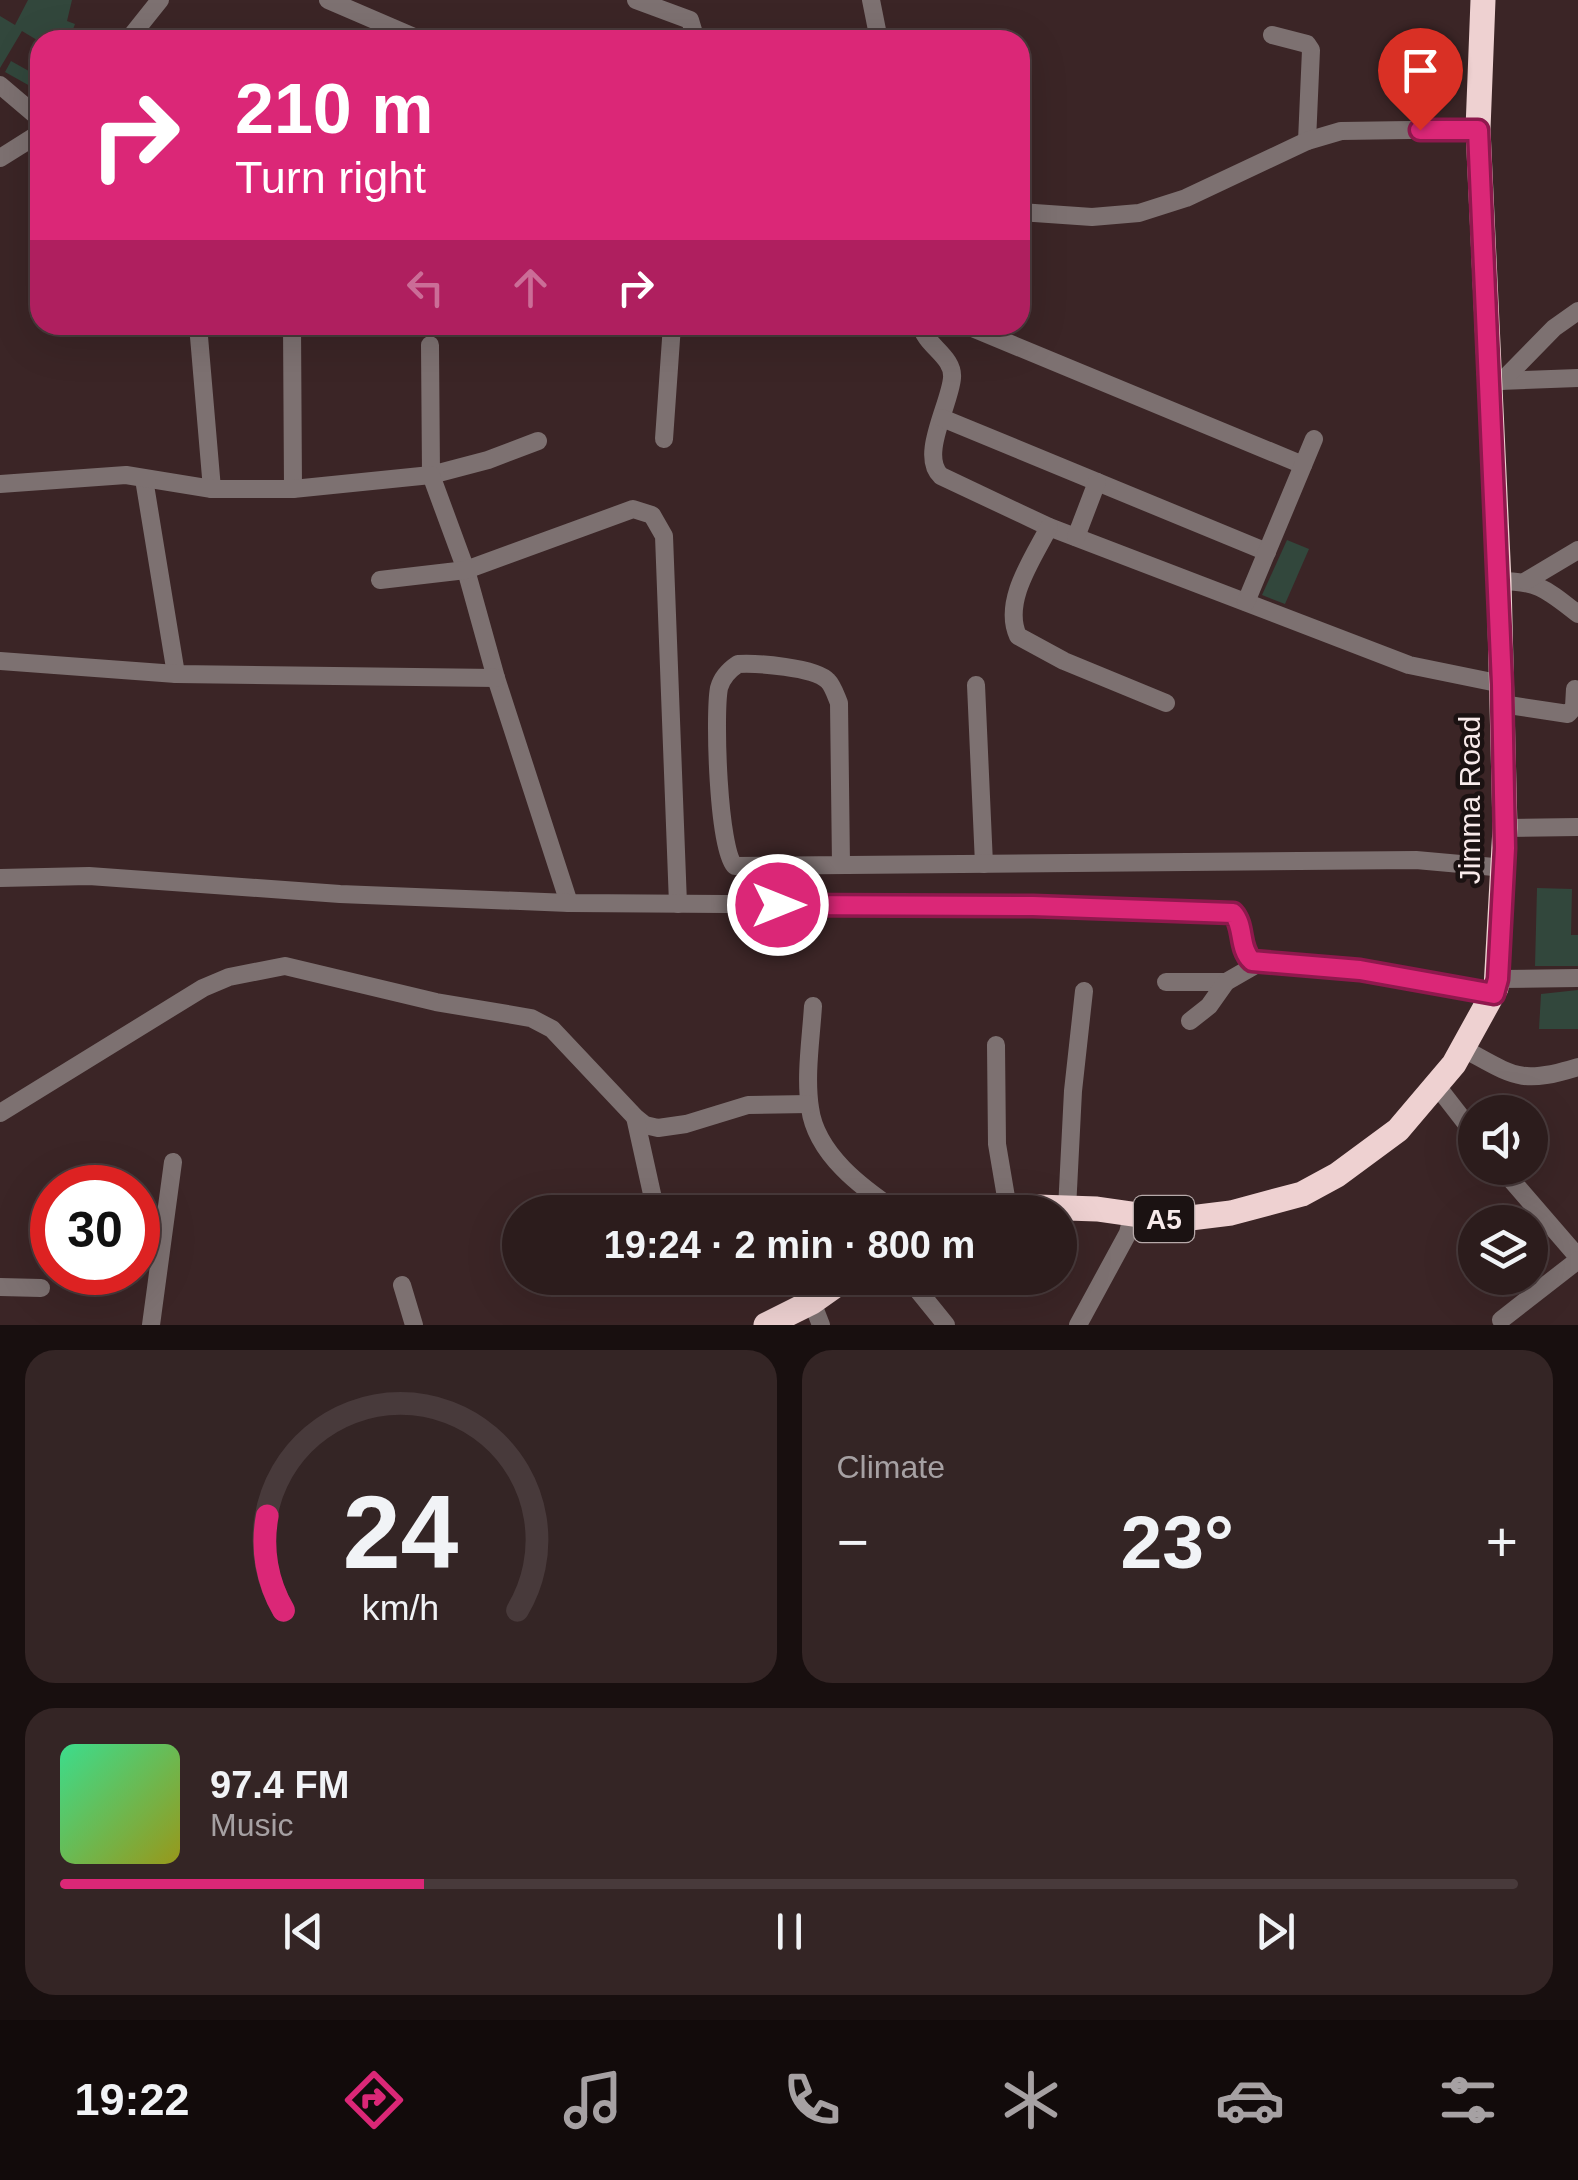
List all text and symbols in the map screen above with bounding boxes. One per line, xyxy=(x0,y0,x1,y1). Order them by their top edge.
pin xyxy=(1378,28,1463,131)
icon: arrive xyxy=(1393,43,1448,98)
icon: right xyxy=(70,70,200,200)
text: 210 m xyxy=(235,70,433,148)
text: Turn right xyxy=(235,152,426,203)
icon: left xyxy=(398,260,453,315)
icon: ahead xyxy=(503,260,558,315)
icon: right xyxy=(608,260,663,315)
street label: Jimma Road xyxy=(1453,716,1486,884)
position arrow xyxy=(726,853,830,957)
map controls xyxy=(1458,1095,1548,1295)
button: sound xyxy=(1458,1095,1548,1185)
speed limit sign: 30 xyxy=(30,1165,160,1295)
road number: A5 xyxy=(1134,1196,1194,1242)
button: layers xyxy=(1458,1205,1548,1295)
text: 19:24 · 2 min · 800 m xyxy=(604,1224,975,1266)
text: Climate xyxy=(837,1449,945,1485)
text: 24 xyxy=(343,1474,459,1590)
text: 23° xyxy=(1121,1500,1234,1584)
text: − xyxy=(837,1511,869,1573)
text: + xyxy=(1486,1511,1518,1573)
text: km/h xyxy=(362,1588,439,1628)
text: 97.4 FM xyxy=(210,1764,349,1806)
text: Music xyxy=(210,1807,294,1843)
icon: previous xyxy=(276,1904,331,1959)
icon: pause xyxy=(762,1904,817,1959)
icon: next xyxy=(1248,1904,1303,1959)
icon: directions xyxy=(339,2065,409,2135)
icon: music xyxy=(558,2065,628,2135)
icon: phone xyxy=(777,2065,847,2135)
icon: climate xyxy=(996,2065,1066,2135)
icon: car xyxy=(1215,2065,1285,2135)
icon: filters xyxy=(1433,2065,1503,2135)
text: 19:22 xyxy=(74,2074,190,2125)

